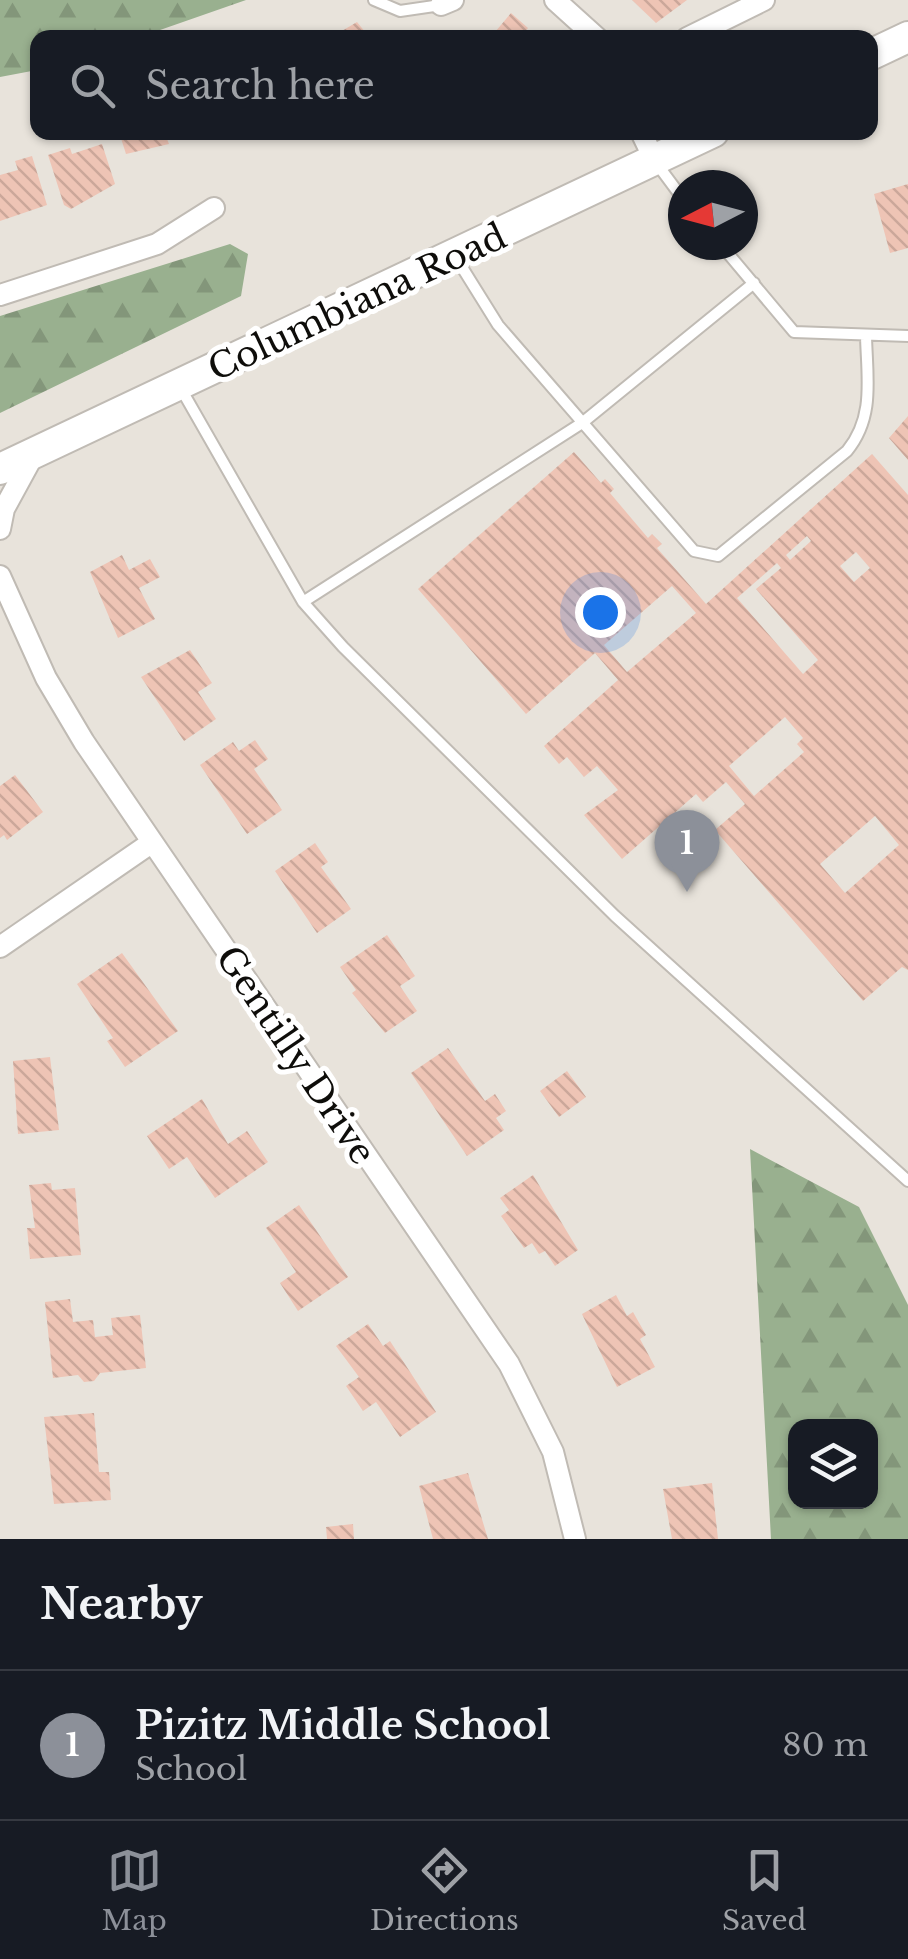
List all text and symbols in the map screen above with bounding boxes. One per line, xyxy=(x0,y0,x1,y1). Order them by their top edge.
search box xyxy=(30,30,878,140)
icon: search xyxy=(65,58,120,113)
text: Search here xyxy=(145,62,375,109)
north arrow xyxy=(668,170,758,260)
street label: Columbiana Road xyxy=(201,214,513,390)
your location xyxy=(575,587,626,638)
pin: 1 xyxy=(654,810,720,892)
street label: Gentilly Drive xyxy=(207,938,385,1172)
map controls xyxy=(788,1419,878,1509)
button: layers xyxy=(788,1419,878,1509)
text: Nearby xyxy=(40,1578,203,1630)
text: Pizitz Middle School xyxy=(135,1702,551,1749)
text: 1 xyxy=(66,1725,79,1765)
text: 80 m xyxy=(782,1725,868,1765)
text: School xyxy=(135,1749,247,1789)
tab: Map xyxy=(102,1843,167,1938)
tab: Directions xyxy=(370,1843,519,1938)
tab: Saved xyxy=(722,1843,806,1938)

